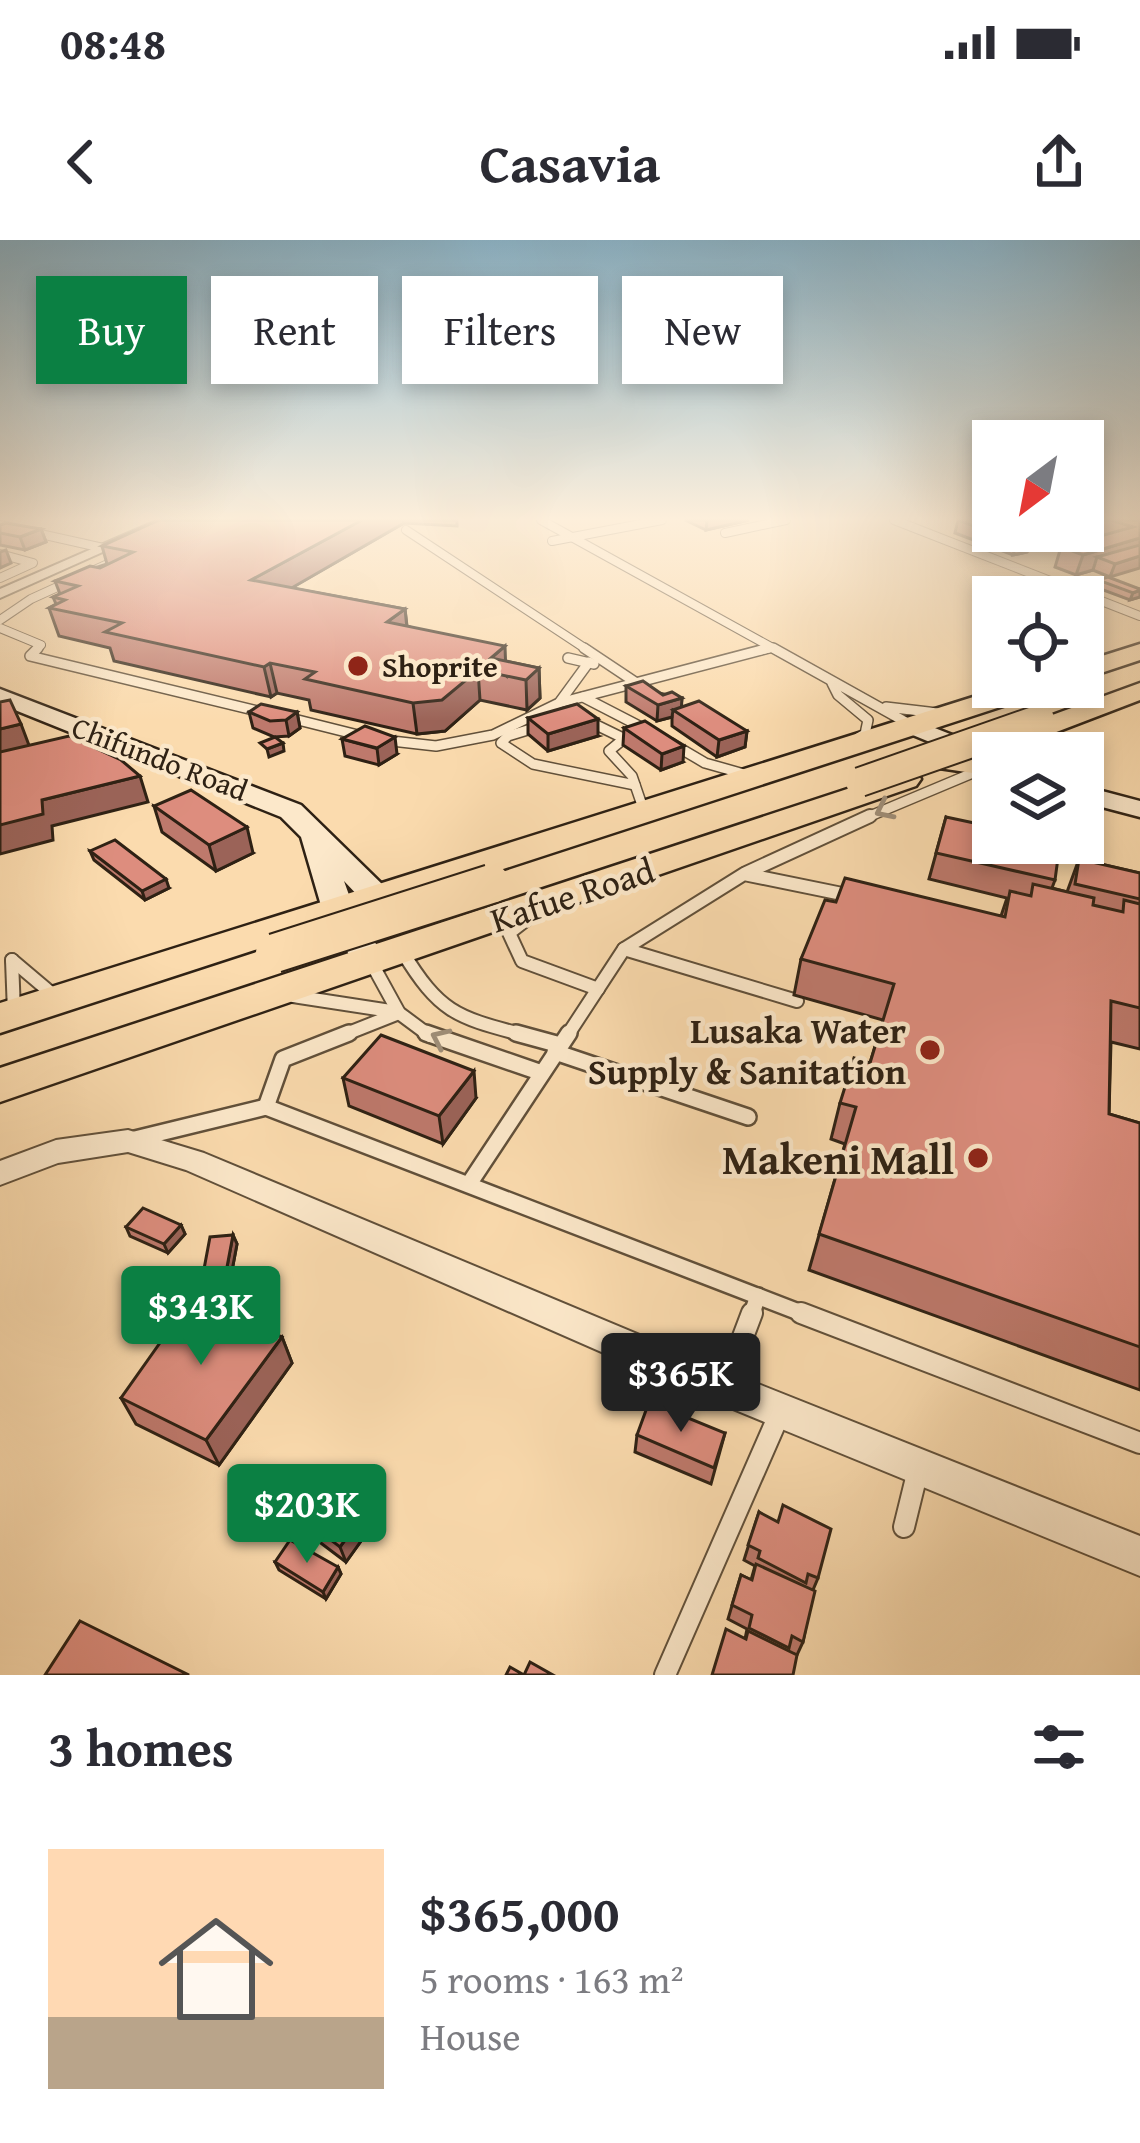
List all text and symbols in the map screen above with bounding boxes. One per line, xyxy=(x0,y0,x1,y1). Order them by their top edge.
text: 08:48 xyxy=(60,10,166,75)
text: Casavia xyxy=(480,123,660,202)
icon: back xyxy=(48,129,114,195)
icon: share xyxy=(1026,129,1092,195)
chip: Buy xyxy=(36,276,187,384)
chip: Rent xyxy=(211,276,378,384)
chip: Filters xyxy=(402,276,598,384)
chip: New xyxy=(622,276,783,384)
north arrow xyxy=(972,420,1104,552)
map controls xyxy=(972,420,1104,864)
button: locate xyxy=(972,576,1104,708)
place label: Shoprite xyxy=(382,644,498,688)
marker: Shoprite xyxy=(345,653,371,679)
street label: Chifundo Road xyxy=(66,704,254,812)
button: layers xyxy=(972,732,1104,864)
one-way arrow xyxy=(875,796,896,819)
street label: Kafue Road xyxy=(483,843,661,945)
place label: Lusaka Water Supply & Sanitation xyxy=(588,1003,906,1097)
one-way arrow xyxy=(431,1029,452,1052)
marker: Lusaka Water Supply & Sanitation xyxy=(917,1037,943,1063)
place label: Makeni Mall xyxy=(722,1128,954,1189)
marker: Makeni Mall xyxy=(965,1145,991,1171)
pin: $343K xyxy=(117,1266,285,1368)
text: $343K xyxy=(148,1276,254,1333)
pin: $365K xyxy=(597,1333,765,1435)
text: $365K xyxy=(628,1343,734,1400)
pin: $203K xyxy=(223,1464,391,1566)
text: $203K xyxy=(254,1474,360,1531)
text: 3 homes xyxy=(48,1710,234,1785)
icon: filters xyxy=(1026,1714,1092,1780)
text: $365,000 xyxy=(420,1875,619,1950)
icon: home xyxy=(144,1897,288,2041)
text: 5 rooms · 163 m² xyxy=(420,1950,684,2007)
text: House xyxy=(420,2007,521,2064)

